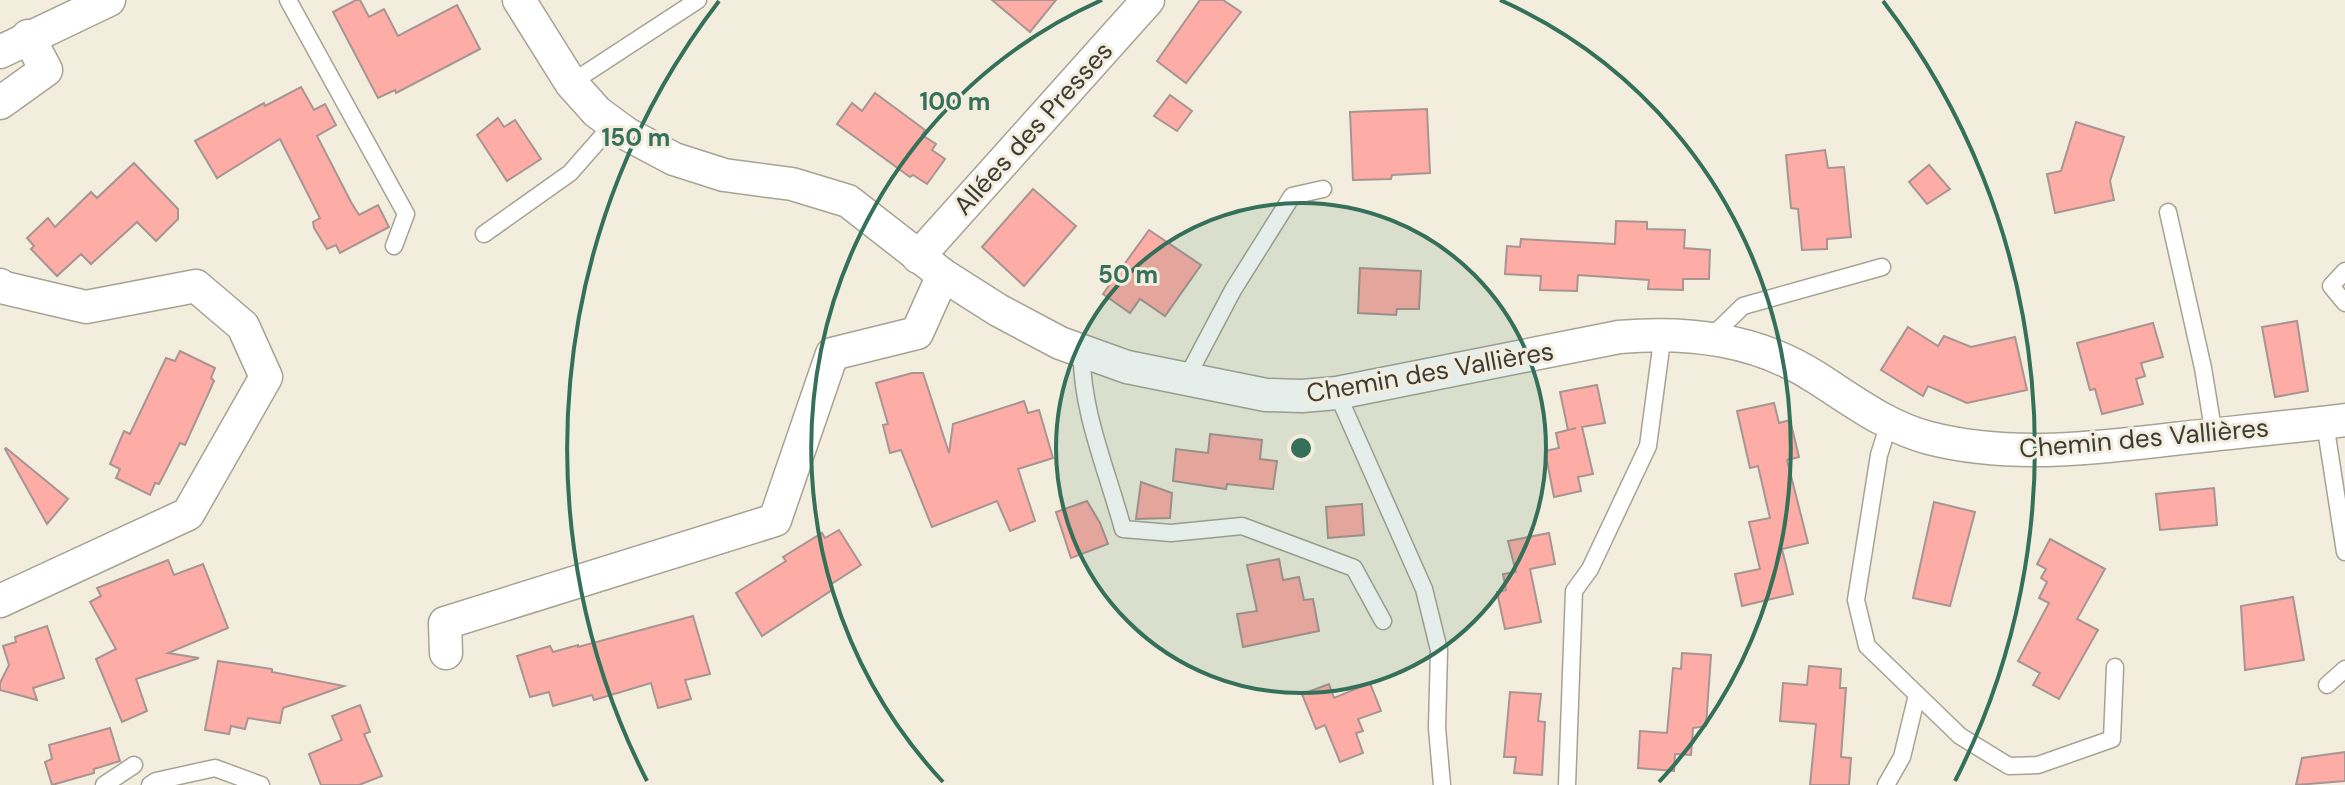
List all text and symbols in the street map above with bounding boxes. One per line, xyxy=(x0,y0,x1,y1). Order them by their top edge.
street label: Allées des Presses xyxy=(946,34,1120,222)
text: 100 m xyxy=(920,86,990,117)
text: 150 m xyxy=(602,122,670,153)
text: 50 m xyxy=(1098,259,1158,290)
street label: Chemin des Vallières xyxy=(1304,334,1556,410)
street label: Chemin des Vallières xyxy=(2018,410,2270,466)
centre of rings xyxy=(1287,434,1315,462)

